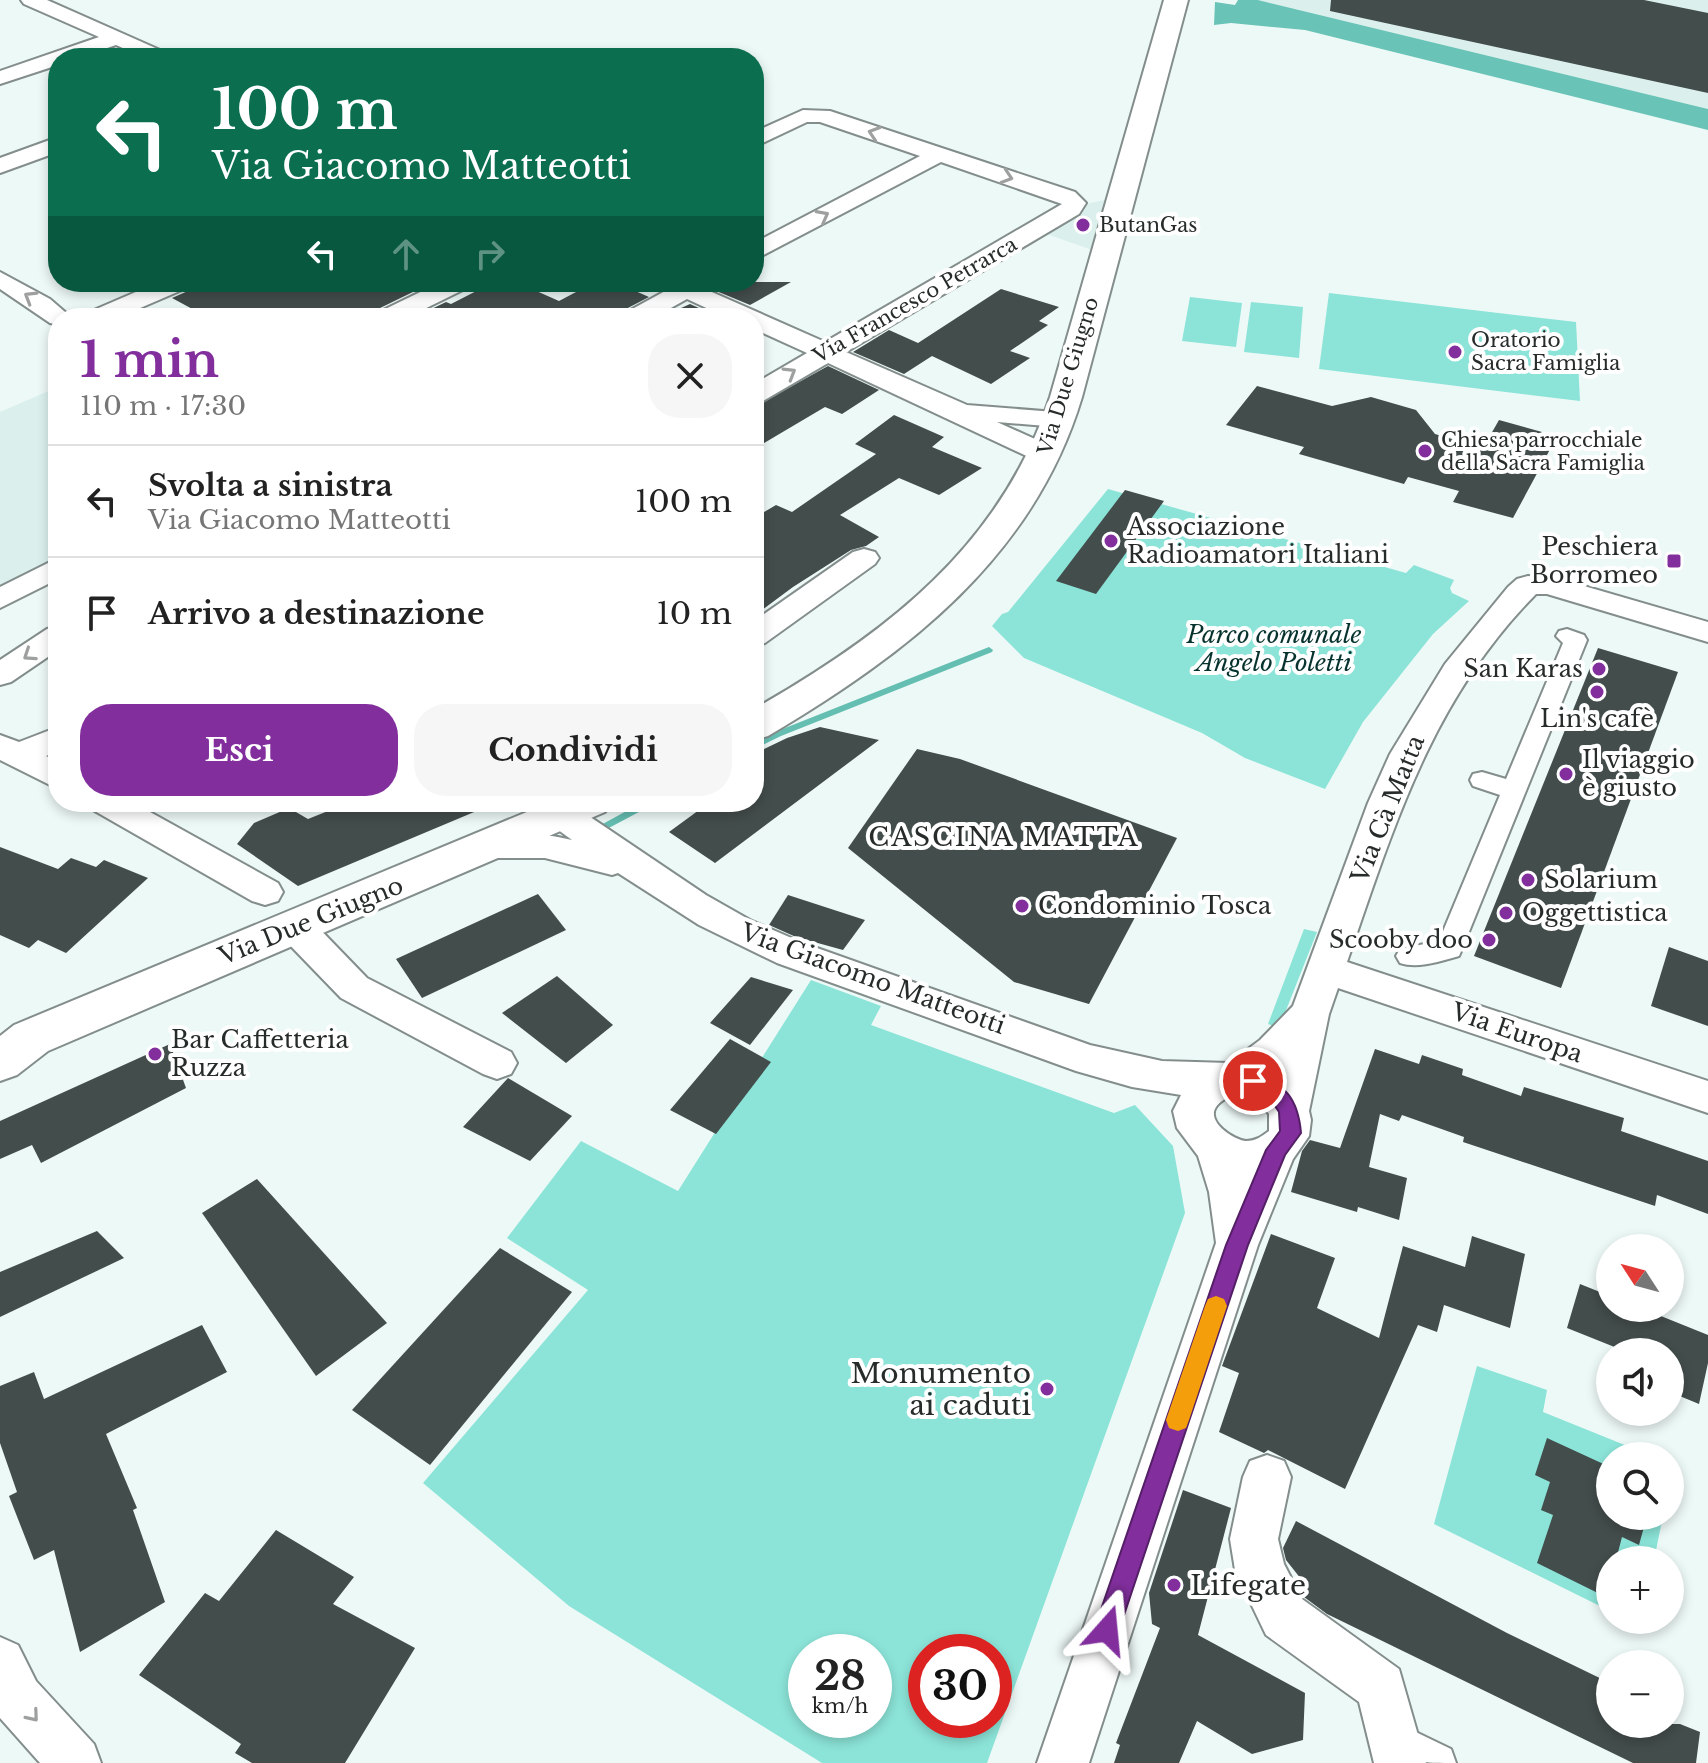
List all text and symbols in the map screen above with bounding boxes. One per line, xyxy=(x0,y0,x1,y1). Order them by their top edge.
text: 100 m xyxy=(212,75,398,144)
icon: left xyxy=(80,80,184,184)
one-way arrow xyxy=(868,127,882,143)
text: Via Giacomo Matteotti xyxy=(212,144,631,189)
one-way arrow xyxy=(999,168,1013,184)
one-way arrow xyxy=(814,211,829,226)
place label: ButanGas xyxy=(1099,213,1197,237)
marker: ButanGas xyxy=(1074,216,1092,234)
street label: Via Francesco Petrarca xyxy=(808,231,1022,369)
icon: left xyxy=(300,232,344,276)
icon: ahead xyxy=(384,232,428,276)
icon: right xyxy=(468,232,512,276)
one-way arrow xyxy=(24,291,39,307)
street label: Via Due Giugno xyxy=(1032,294,1103,459)
place label: Oratorio Sacra Famiglia xyxy=(1471,328,1621,375)
text: 1 min xyxy=(80,330,219,390)
button: close xyxy=(648,334,732,418)
marker: Oratorio Sacra Famiglia xyxy=(1446,343,1464,361)
one-way arrow xyxy=(781,368,796,383)
text: 110 m · 17:30 xyxy=(80,390,246,422)
place label: Chiesa parrocchiale della Sacra Famiglia xyxy=(1441,428,1646,475)
marker: Chiesa parrocchiale della Sacra Famiglia xyxy=(1416,442,1434,460)
text: Svolta a sinistra xyxy=(148,467,393,504)
icon: left xyxy=(80,479,124,523)
text: 100 m xyxy=(635,483,732,520)
text: Via Giacomo Matteotti xyxy=(148,504,451,536)
place label: Associazione Radioamatori Italiani xyxy=(1126,512,1389,569)
marker: Associazione Radioamatori Italiani xyxy=(1102,532,1120,550)
place label: Peschiera Borromeo xyxy=(1530,532,1659,589)
marker: Peschiera Borromeo xyxy=(1665,552,1683,570)
icon: arrive xyxy=(80,591,124,635)
text: Arrivo a destinazione xyxy=(148,595,484,632)
text: 10 m xyxy=(656,595,732,632)
park label: Parco comunale Angelo Poletti xyxy=(1186,620,1362,677)
one-way arrow xyxy=(23,645,38,660)
place label: San Karas xyxy=(1463,654,1583,683)
marker: San Karas xyxy=(1590,660,1608,678)
marker: Lin's cafè xyxy=(1588,683,1606,701)
button: Esci xyxy=(80,704,398,796)
button: Condividi xyxy=(414,704,732,796)
place label: Lin's cafè xyxy=(1540,704,1654,733)
street label: Via Cà Matta xyxy=(1344,730,1431,888)
place label: Il viaggio è giusto xyxy=(1582,745,1695,802)
marker: Il viaggio è giusto xyxy=(1557,765,1575,783)
district label: CASCINA MATTA xyxy=(868,821,1140,853)
place label: Solarium xyxy=(1544,865,1658,894)
street label: Via Due Giugno xyxy=(213,870,407,971)
marker: Solarium xyxy=(1519,871,1537,889)
place label: Condominio Tosca xyxy=(1038,891,1272,920)
marker: Condominio Tosca xyxy=(1013,897,1031,915)
place label: Oggettistica xyxy=(1522,898,1668,927)
marker: Oggettistica xyxy=(1497,904,1515,922)
street label: Via Giacomo Matteotti xyxy=(736,917,1009,1040)
place label: Scooby doo xyxy=(1329,925,1473,954)
marker: Scooby doo xyxy=(1480,931,1498,949)
street label: Via Europa xyxy=(1447,996,1587,1069)
place label: Bar Caffetteria Ruzza xyxy=(171,1025,349,1082)
marker: Bar Caffetteria Ruzza xyxy=(146,1045,164,1063)
pin xyxy=(1219,1047,1287,1115)
icon: arrive xyxy=(1231,1059,1275,1103)
north arrow xyxy=(1596,1234,1684,1322)
map controls xyxy=(1596,1234,1684,1738)
button: sound xyxy=(1596,1338,1684,1426)
place label: Monumento ai caduti xyxy=(851,1356,1031,1423)
marker: Monumento ai caduti xyxy=(1038,1380,1056,1398)
button: search xyxy=(1596,1442,1684,1530)
button: + xyxy=(1596,1546,1684,1634)
place label: Lifegate xyxy=(1190,1568,1306,1603)
marker: Lifegate xyxy=(1165,1576,1183,1594)
position arrow xyxy=(1065,1588,1149,1672)
speed limit sign: 30 xyxy=(908,1634,1012,1738)
button: − xyxy=(1596,1650,1684,1738)
text: 28 xyxy=(814,1651,866,1701)
text: km/h xyxy=(812,1694,868,1718)
one-way arrow xyxy=(23,1707,38,1722)

